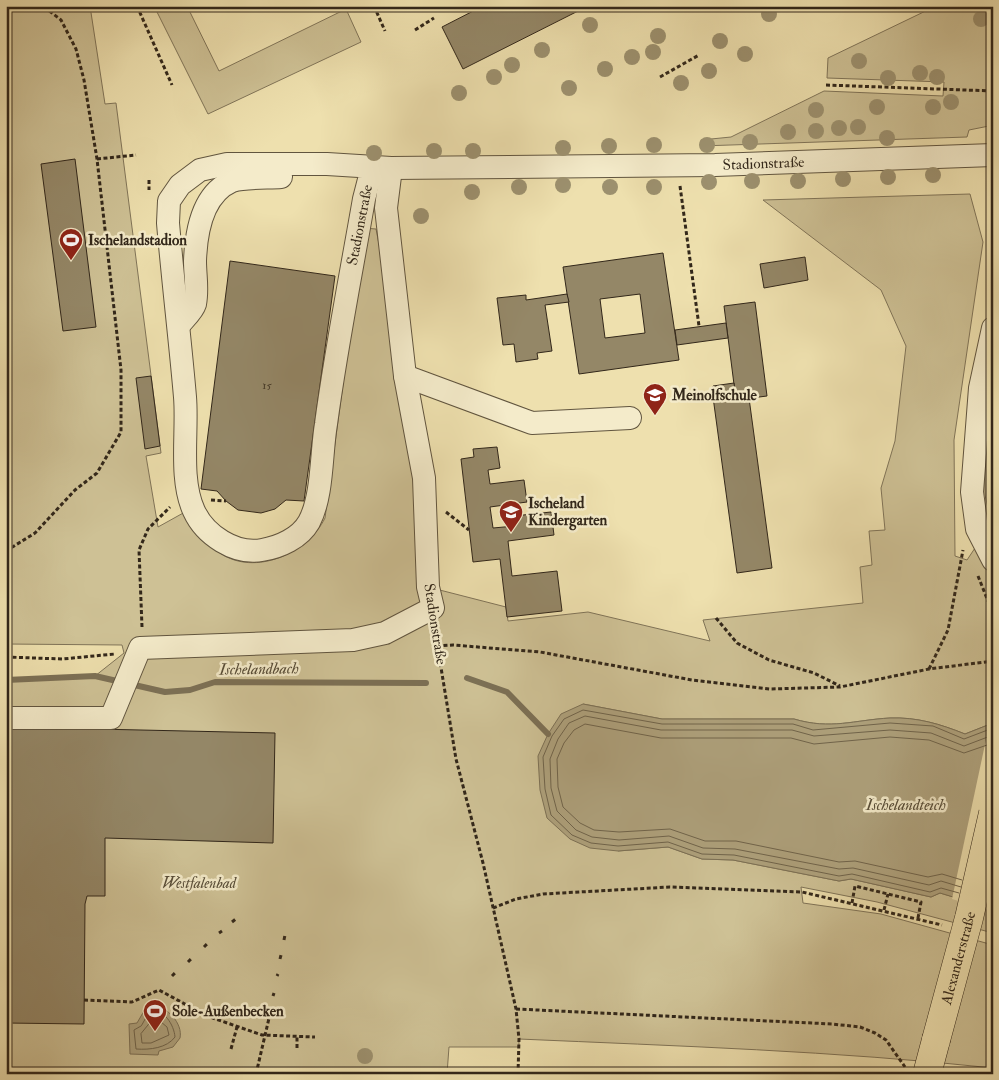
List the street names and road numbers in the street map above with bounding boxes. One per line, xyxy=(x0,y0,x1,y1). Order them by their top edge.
street label: Stadionstraße xyxy=(722,152,805,174)
street label: Stadionstraße xyxy=(343,183,377,267)
street label: Stadionstraße xyxy=(419,582,451,666)
street label: Alexanderstraße xyxy=(936,910,980,1008)

